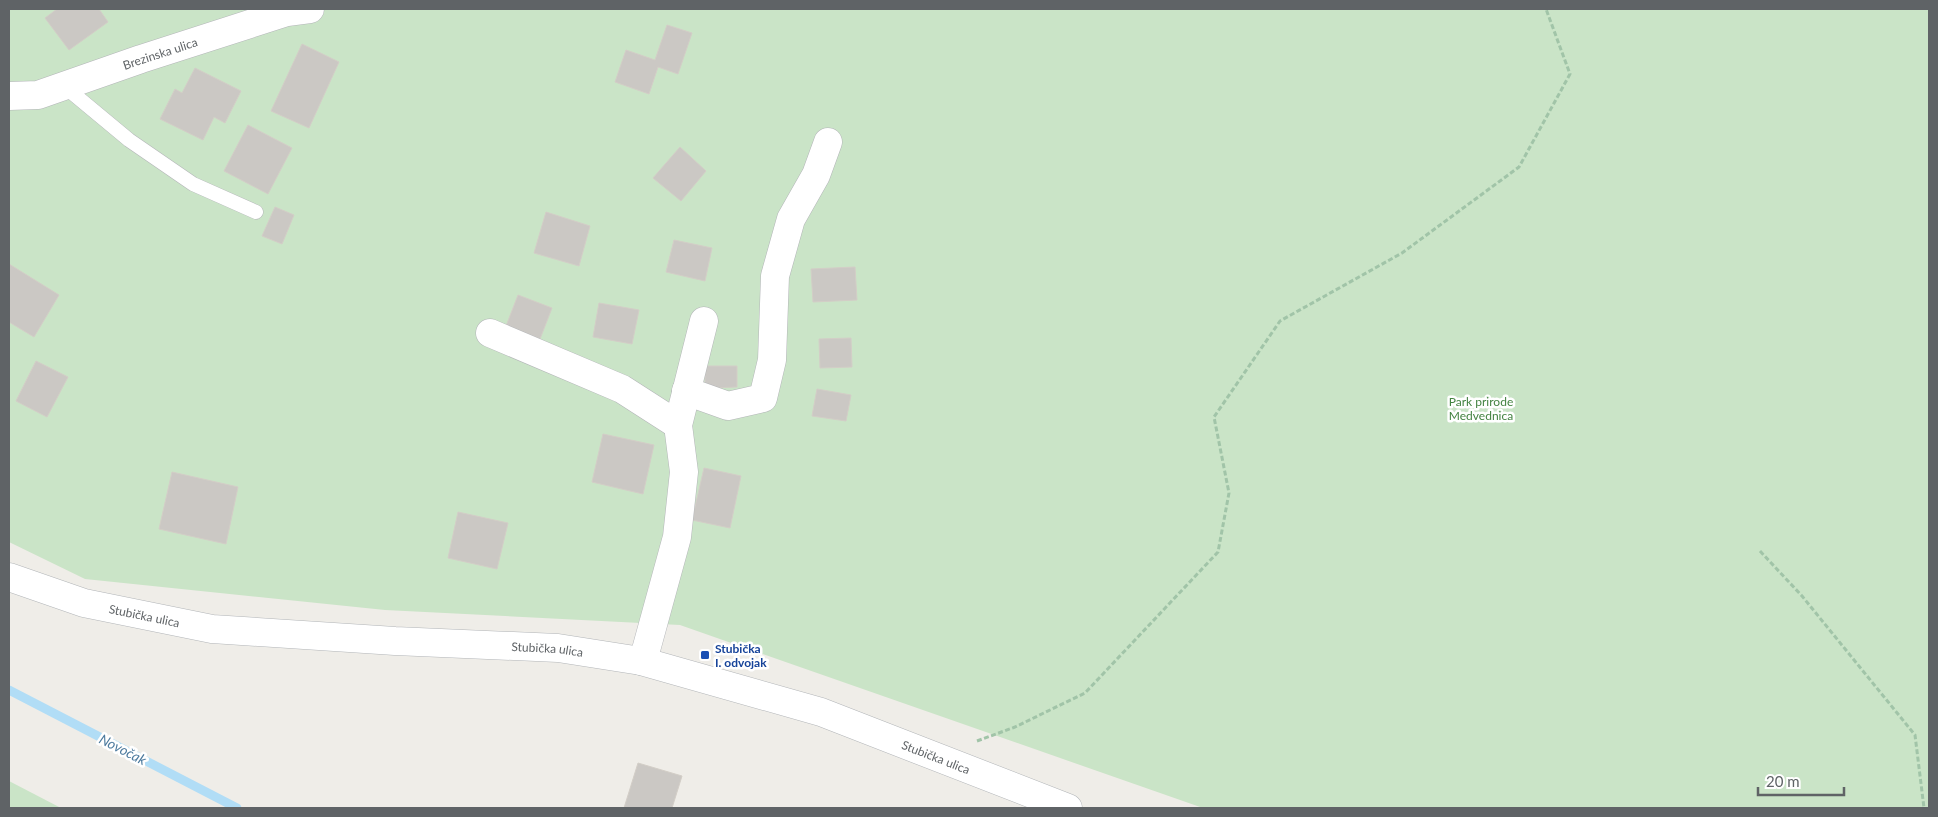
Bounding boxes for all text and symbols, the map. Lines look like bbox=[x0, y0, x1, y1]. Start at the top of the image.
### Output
street label: Brezinska ulica bbox=[121, 34, 199, 72]
park label: Park prirode Medvednica bbox=[1449, 394, 1513, 423]
street label: Stubička ulica bbox=[108, 601, 181, 630]
street label: Stubička ulica bbox=[511, 639, 584, 659]
place label: Stubička I. odvojak bbox=[715, 641, 767, 670]
marker: Stubička I. odvojak bbox=[699, 649, 711, 661]
water label: Novočak bbox=[97, 730, 150, 768]
street label: Stubička ulica bbox=[900, 737, 972, 777]
scale bar bbox=[1758, 764, 1844, 796]
text: 20 m bbox=[1766, 772, 1800, 790]

